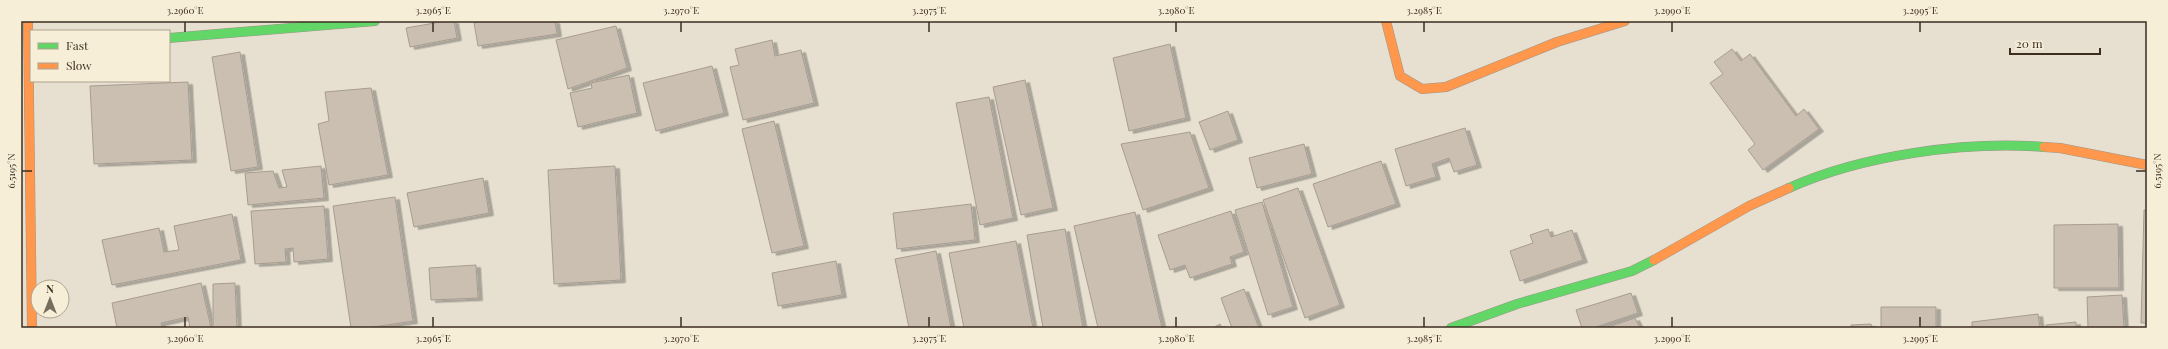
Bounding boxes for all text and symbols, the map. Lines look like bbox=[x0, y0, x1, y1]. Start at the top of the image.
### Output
text: 3.2960°E bbox=[166, 3, 204, 17]
text: 3.2965°E bbox=[415, 3, 451, 17]
text: 3.2970°E bbox=[663, 3, 699, 17]
text: 3.2975°E bbox=[912, 3, 946, 17]
text: 3.2980°E bbox=[1157, 3, 1195, 17]
text: 3.2985°E bbox=[1406, 3, 1442, 17]
text: 3.2990°E bbox=[1653, 3, 1691, 17]
text: 3.2995°E bbox=[1902, 3, 1938, 17]
legend bbox=[30, 30, 170, 82]
scale bar bbox=[2010, 30, 2100, 56]
text: 20 m bbox=[2016, 35, 2043, 51]
text: Fast bbox=[66, 37, 89, 53]
text: Slow bbox=[66, 57, 92, 73]
text: 6.5195°N bbox=[4, 153, 18, 189]
text: 6.5195°N bbox=[2150, 153, 2164, 189]
north arrow bbox=[30, 279, 70, 319]
text: N bbox=[46, 281, 54, 296]
text: 3.2960°E bbox=[166, 331, 204, 345]
text: 3.2965°E bbox=[415, 331, 451, 345]
text: 3.2970°E bbox=[663, 331, 699, 345]
text: 3.2975°E bbox=[912, 331, 946, 345]
text: 3.2980°E bbox=[1157, 331, 1195, 345]
text: 3.2985°E bbox=[1406, 331, 1442, 345]
text: 3.2990°E bbox=[1653, 331, 1691, 345]
text: 3.2995°E bbox=[1902, 331, 1938, 345]

